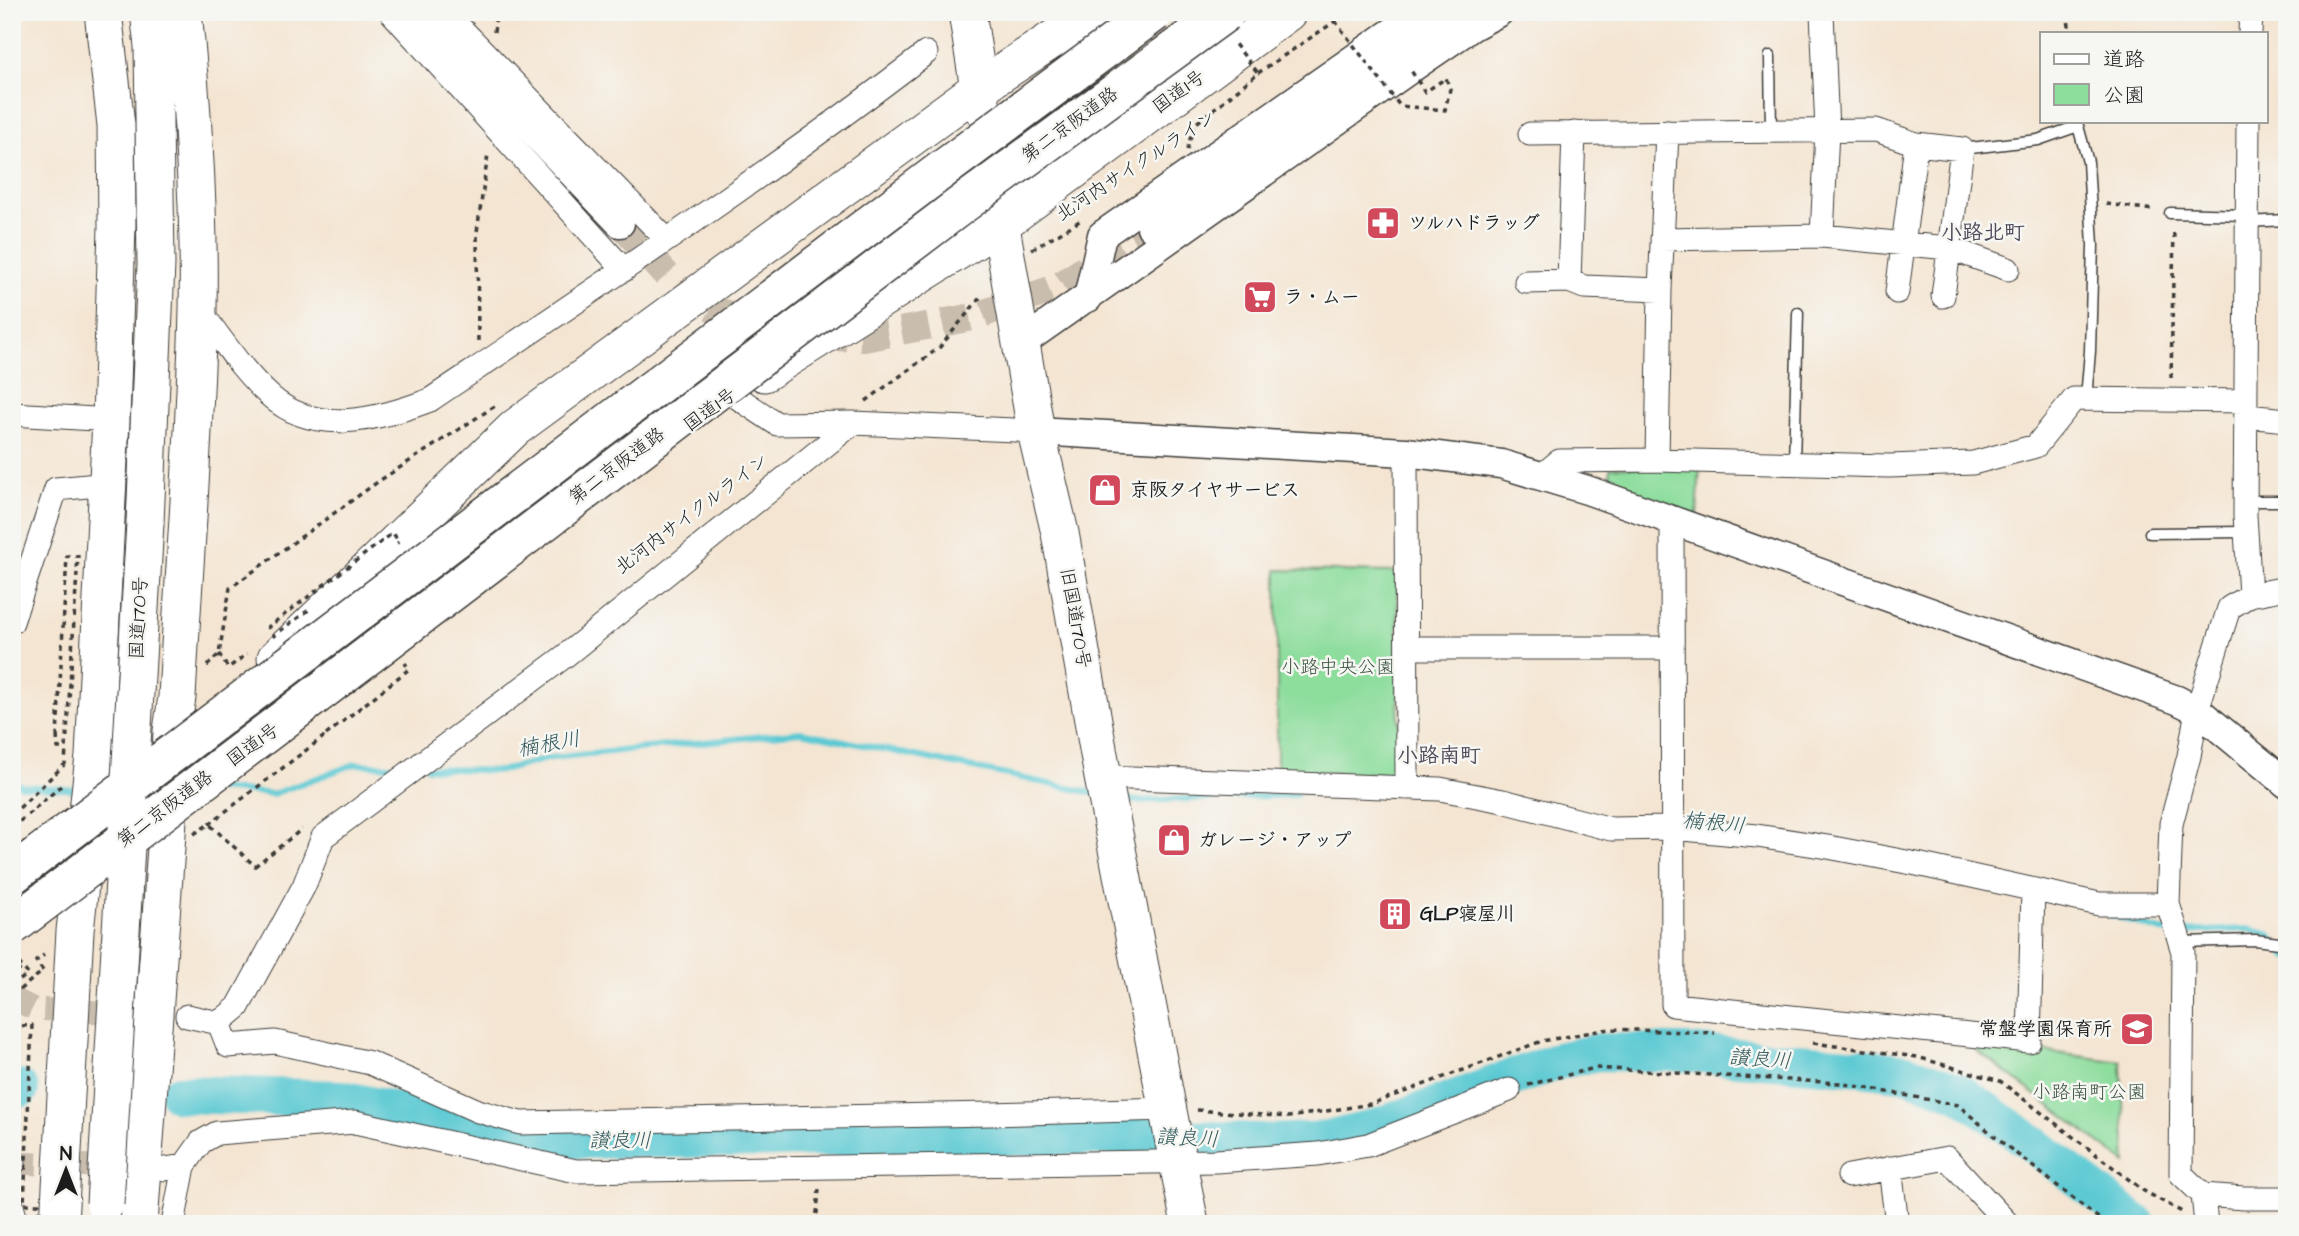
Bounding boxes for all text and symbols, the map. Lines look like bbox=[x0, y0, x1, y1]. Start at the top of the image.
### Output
legend bbox=[2040, 32, 2268, 122]
text: 道路 bbox=[2103, 45, 2145, 74]
street label: 国道1号 bbox=[1147, 64, 1211, 120]
street label: 第二京阪道路 bbox=[1016, 81, 1124, 169]
text: 公園 bbox=[2103, 81, 2145, 110]
street label: 北河内サイクルライン bbox=[1051, 104, 1221, 228]
pharmacy icon: ツルハドラッグ bbox=[1364, 204, 1402, 242]
place label: ツルハドラッグ bbox=[1408, 210, 1540, 237]
district label: 小路北町 bbox=[1941, 218, 2025, 247]
supermarket icon: ラ・ムー bbox=[1241, 278, 1279, 316]
place label: ラ・ムー bbox=[1284, 284, 1360, 311]
street label: 国道1号 bbox=[678, 382, 742, 438]
street label: 第二京阪道路 bbox=[563, 421, 671, 511]
street label: 北河内サイクルライン bbox=[610, 447, 774, 581]
shop icon: 京阪タイヤサービス bbox=[1086, 471, 1124, 509]
place label: 京阪タイヤサービス bbox=[1130, 477, 1300, 504]
street label: 旧国道170号 bbox=[1053, 565, 1097, 671]
street label: 国道170号 bbox=[123, 576, 155, 660]
park label: 小路中央公園 bbox=[1281, 654, 1395, 681]
street label: 国道1号 bbox=[221, 717, 285, 773]
water label: 楠根川 bbox=[515, 724, 583, 764]
district label: 小路南町 bbox=[1397, 741, 1481, 770]
street label: 第二京阪道路 bbox=[111, 764, 219, 854]
water label: 楠根川 bbox=[1681, 805, 1747, 841]
shop icon: ガレージ・アップ bbox=[1155, 821, 1193, 859]
place label: ガレージ・アップ bbox=[1198, 827, 1351, 854]
building icon: GLP寝屋川 bbox=[1376, 895, 1414, 933]
place label: GLP寝屋川 bbox=[1420, 901, 1515, 928]
school or university icon: 常盤学園保育所 bbox=[2118, 1010, 2156, 1048]
place label: 常盤学園保育所 bbox=[1979, 1016, 2112, 1043]
water label: 讃良川 bbox=[1728, 1042, 1792, 1076]
park label: 小路南町公園 bbox=[2032, 1079, 2146, 1106]
water label: 讃良川 bbox=[1155, 1122, 1219, 1154]
water label: 讃良川 bbox=[589, 1126, 652, 1155]
north arrow bbox=[32, 1134, 102, 1204]
text: N bbox=[60, 1141, 72, 1168]

